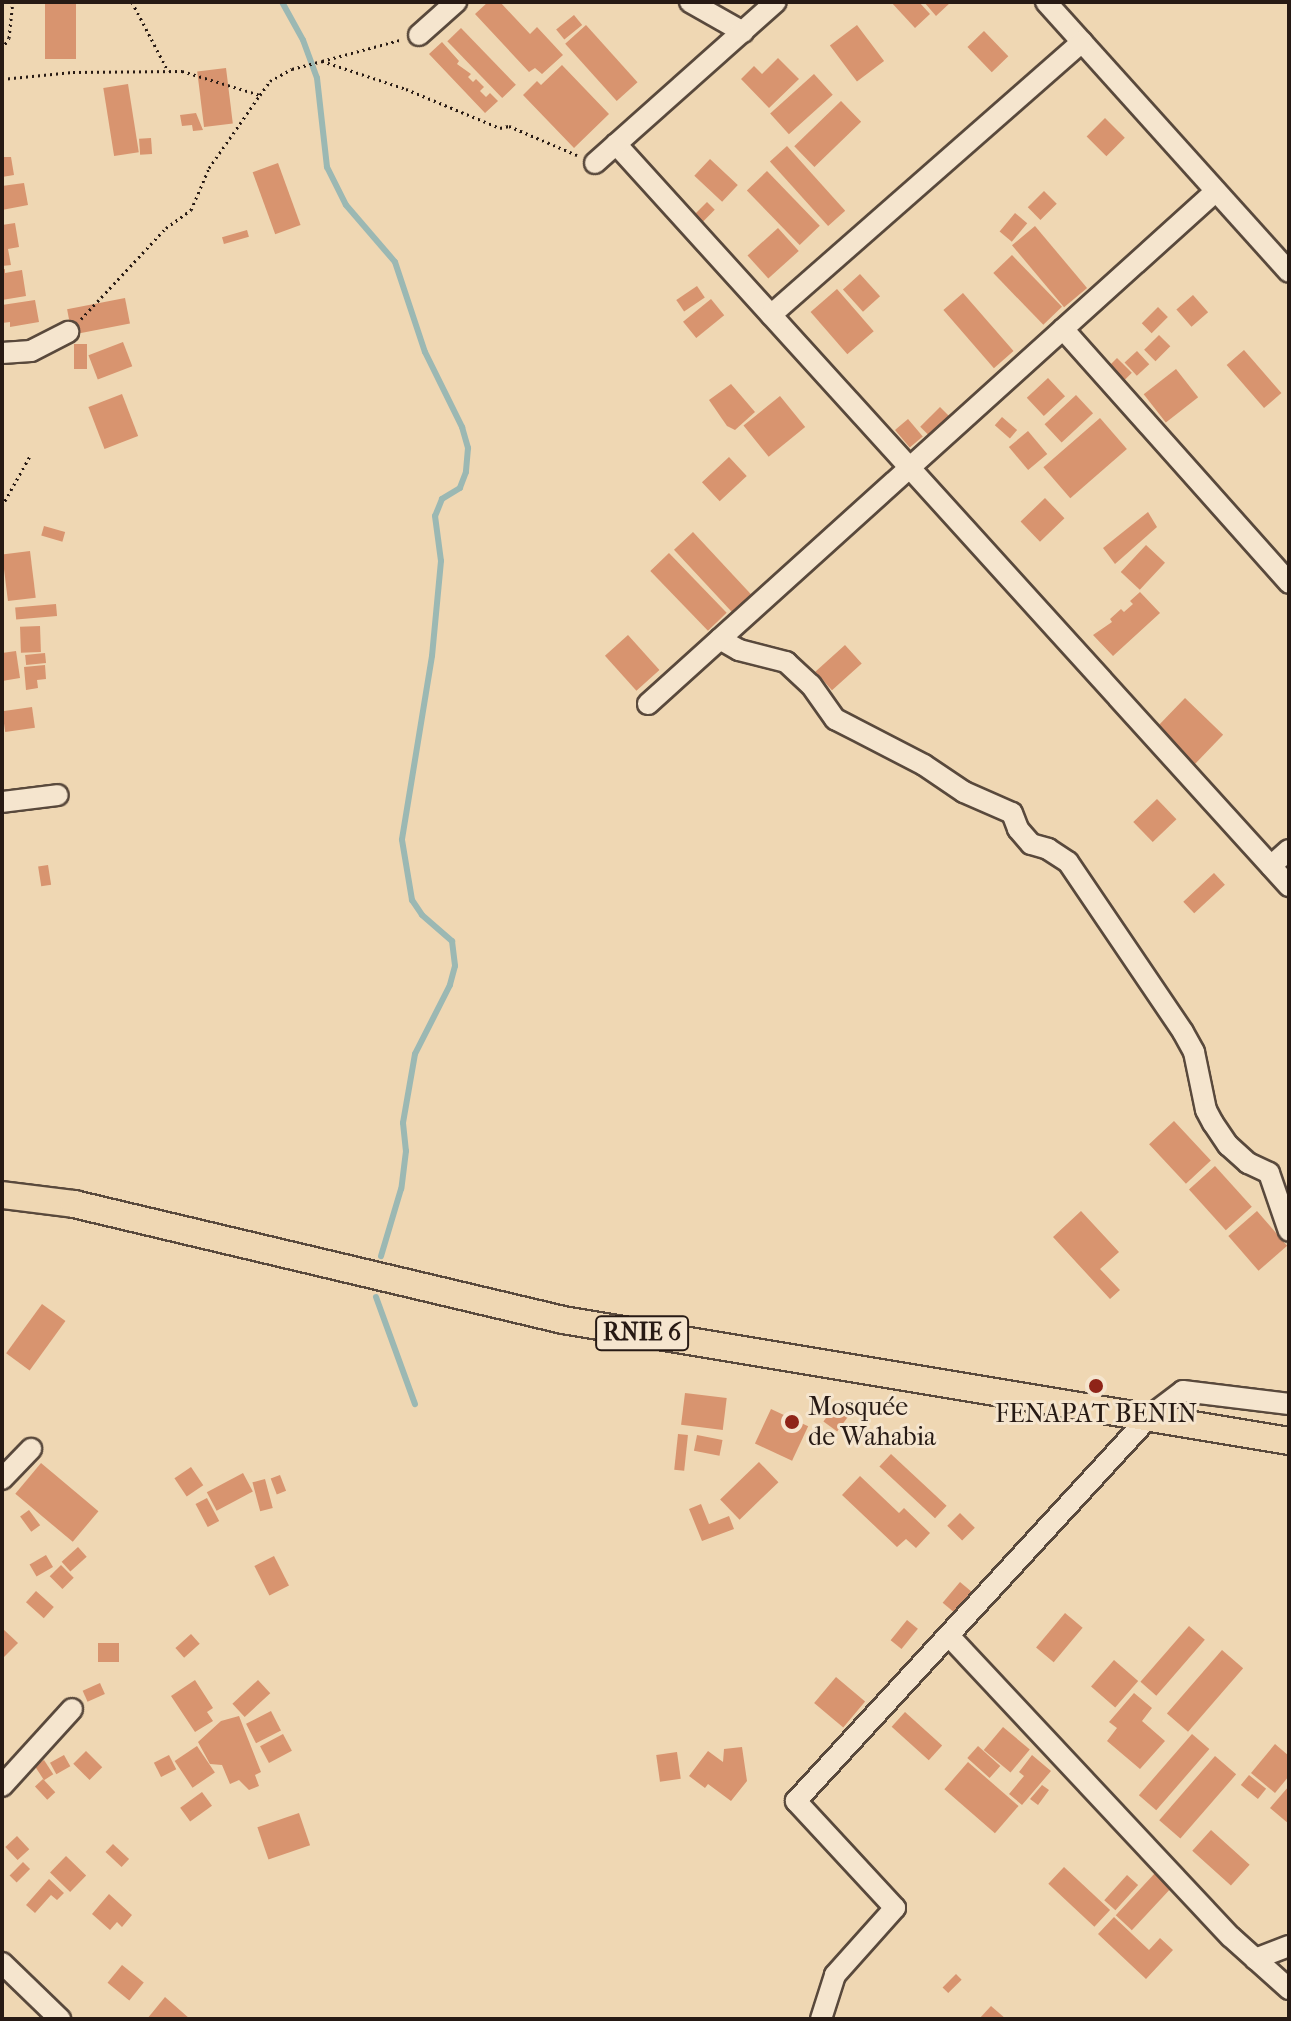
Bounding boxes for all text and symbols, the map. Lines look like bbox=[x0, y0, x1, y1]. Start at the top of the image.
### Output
road number: RNIE 6 bbox=[594, 1313, 690, 1353]
marker: FENAPAT BENIN bbox=[1087, 1377, 1105, 1395]
place label: Mosquée de Wahabia bbox=[808, 1391, 936, 1452]
place label: FENAPAT BENIN bbox=[995, 1398, 1197, 1430]
marker: Mosquée de Wahabia bbox=[783, 1413, 801, 1431]

